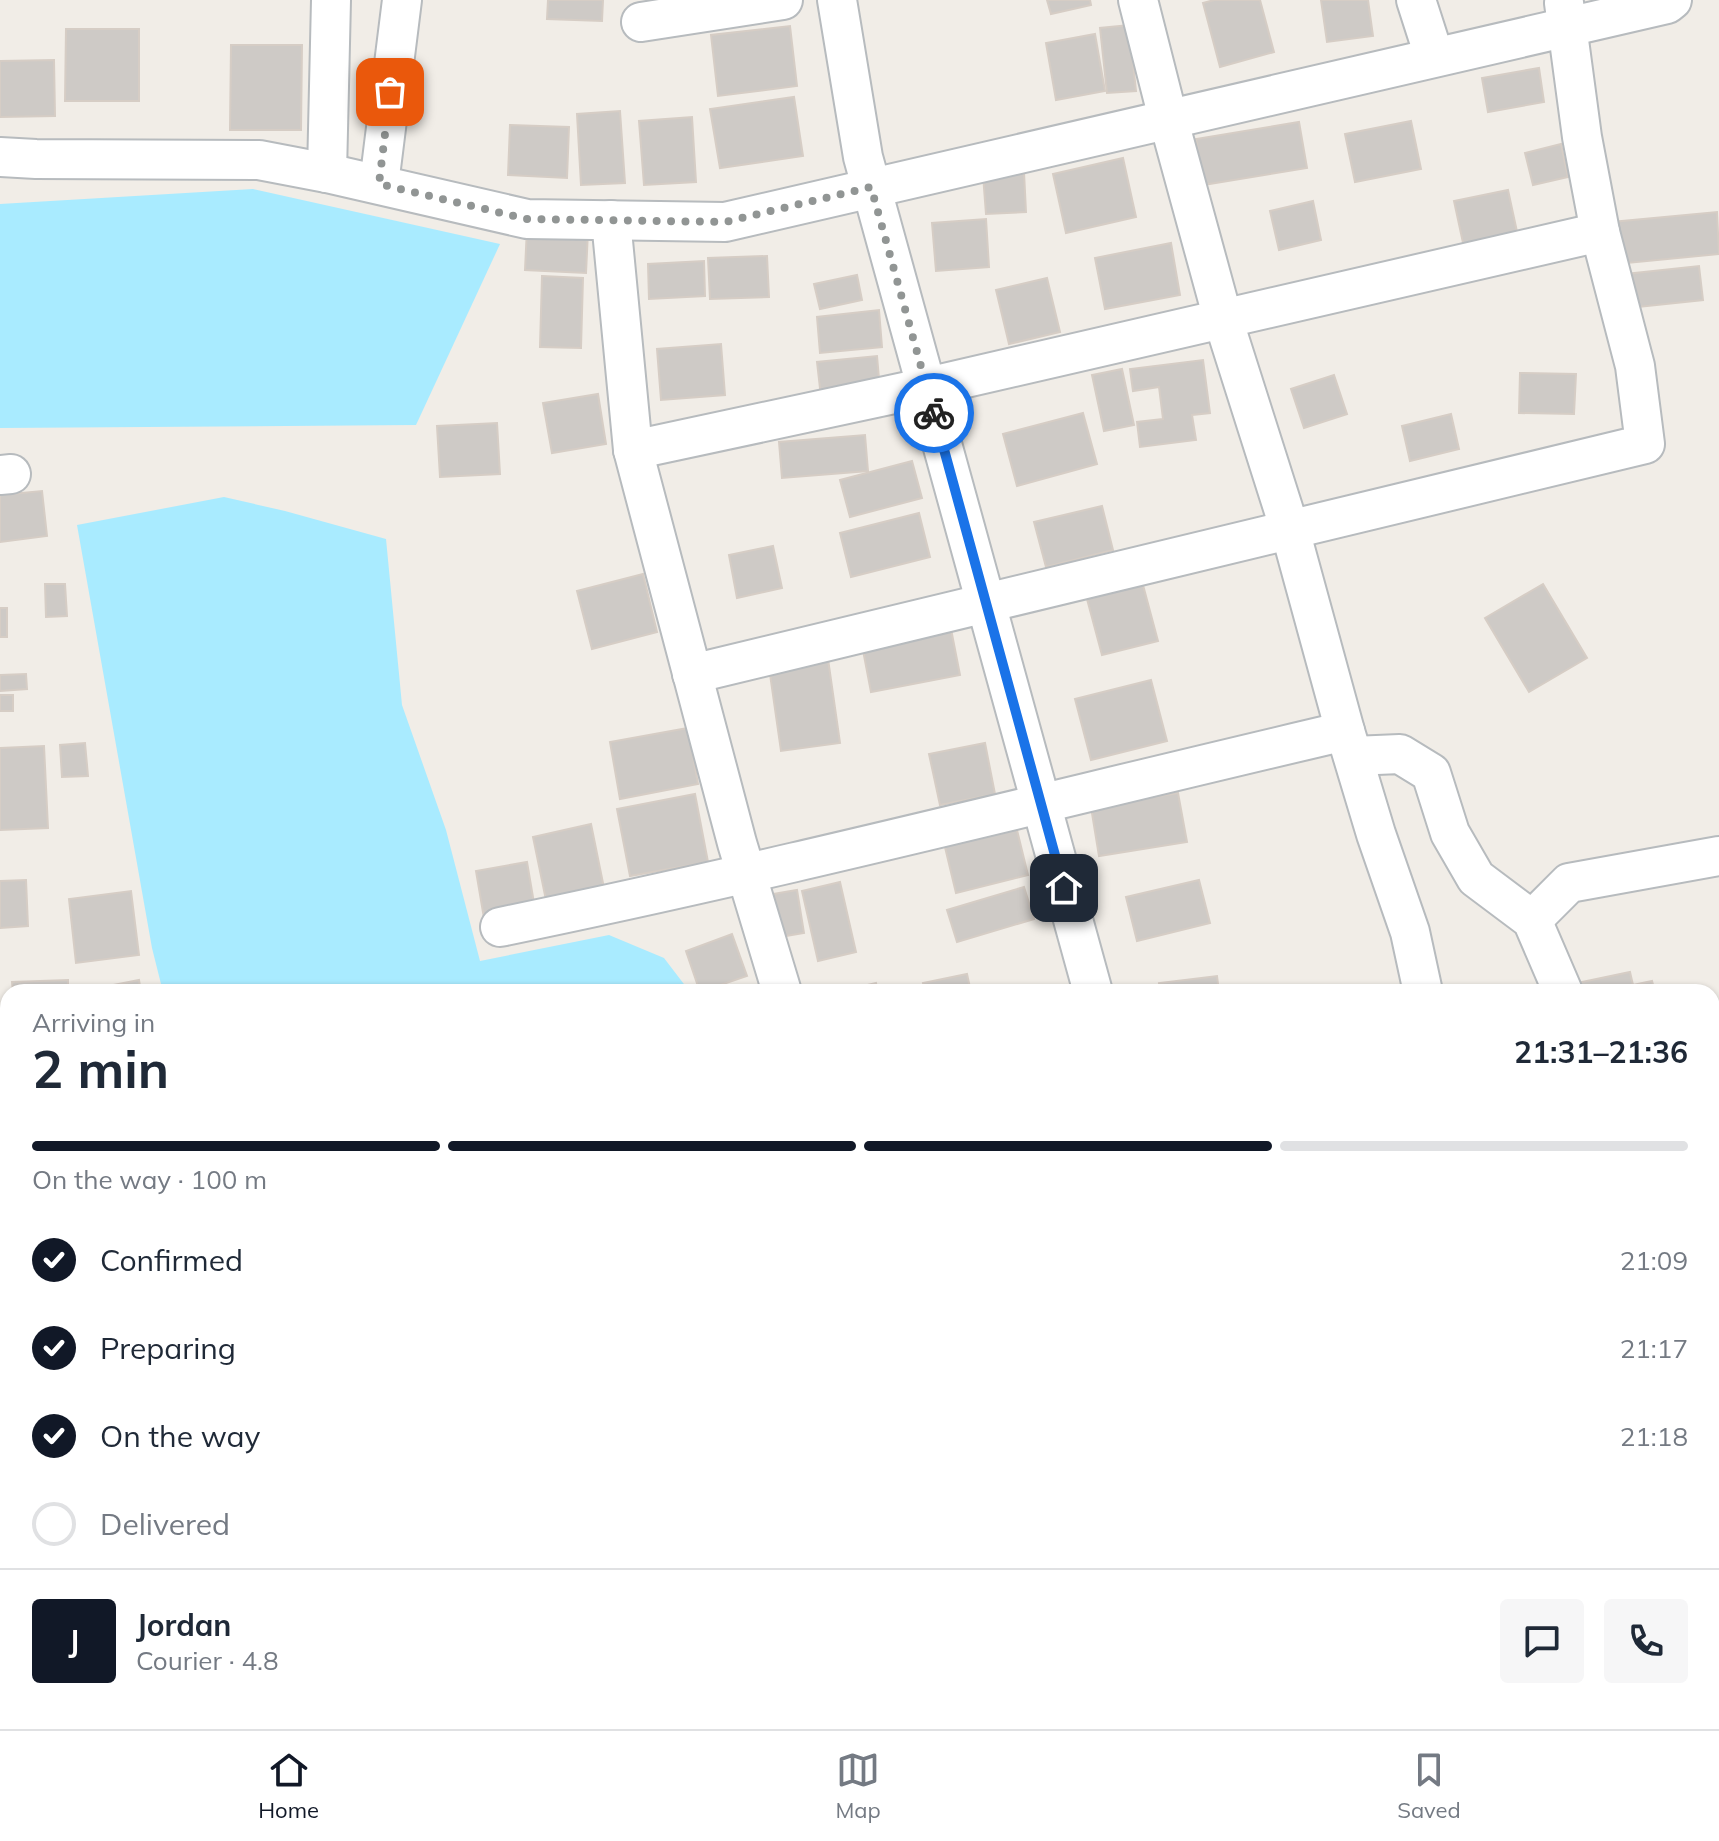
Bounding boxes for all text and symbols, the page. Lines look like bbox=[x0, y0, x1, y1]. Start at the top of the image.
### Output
pin bbox=[356, 58, 424, 126]
icon: bag bbox=[368, 70, 412, 114]
courier bbox=[894, 373, 974, 453]
icon: bike bbox=[912, 391, 956, 435]
pin bbox=[1030, 854, 1098, 922]
icon: home bbox=[1042, 866, 1086, 910]
text: Arriving in bbox=[32, 1006, 155, 1039]
text: 21:31–21:36 bbox=[1514, 1033, 1688, 1071]
text: 2 min bbox=[32, 1036, 169, 1101]
text: On the way · 100 m bbox=[32, 1163, 267, 1196]
icon: check bbox=[32, 1238, 76, 1282]
text: Confirmed bbox=[100, 1241, 243, 1279]
text: 21:09 bbox=[1620, 1244, 1688, 1277]
icon: check bbox=[32, 1326, 76, 1370]
text: Preparing bbox=[100, 1329, 236, 1367]
text: 21:17 bbox=[1620, 1332, 1688, 1365]
icon: check bbox=[32, 1414, 76, 1458]
text: On the way bbox=[100, 1417, 260, 1455]
text: 21:18 bbox=[1620, 1420, 1688, 1453]
text: Delivered bbox=[100, 1505, 230, 1543]
button: chat bbox=[1500, 1599, 1584, 1683]
button: phone bbox=[1604, 1599, 1688, 1683]
text: Jordan bbox=[136, 1606, 231, 1644]
text: J bbox=[69, 1622, 79, 1660]
text: Courier · 4.8 bbox=[136, 1644, 279, 1677]
tab: Home bbox=[258, 1748, 319, 1824]
tab: Map bbox=[835, 1748, 881, 1824]
tab: Saved bbox=[1397, 1748, 1461, 1824]

